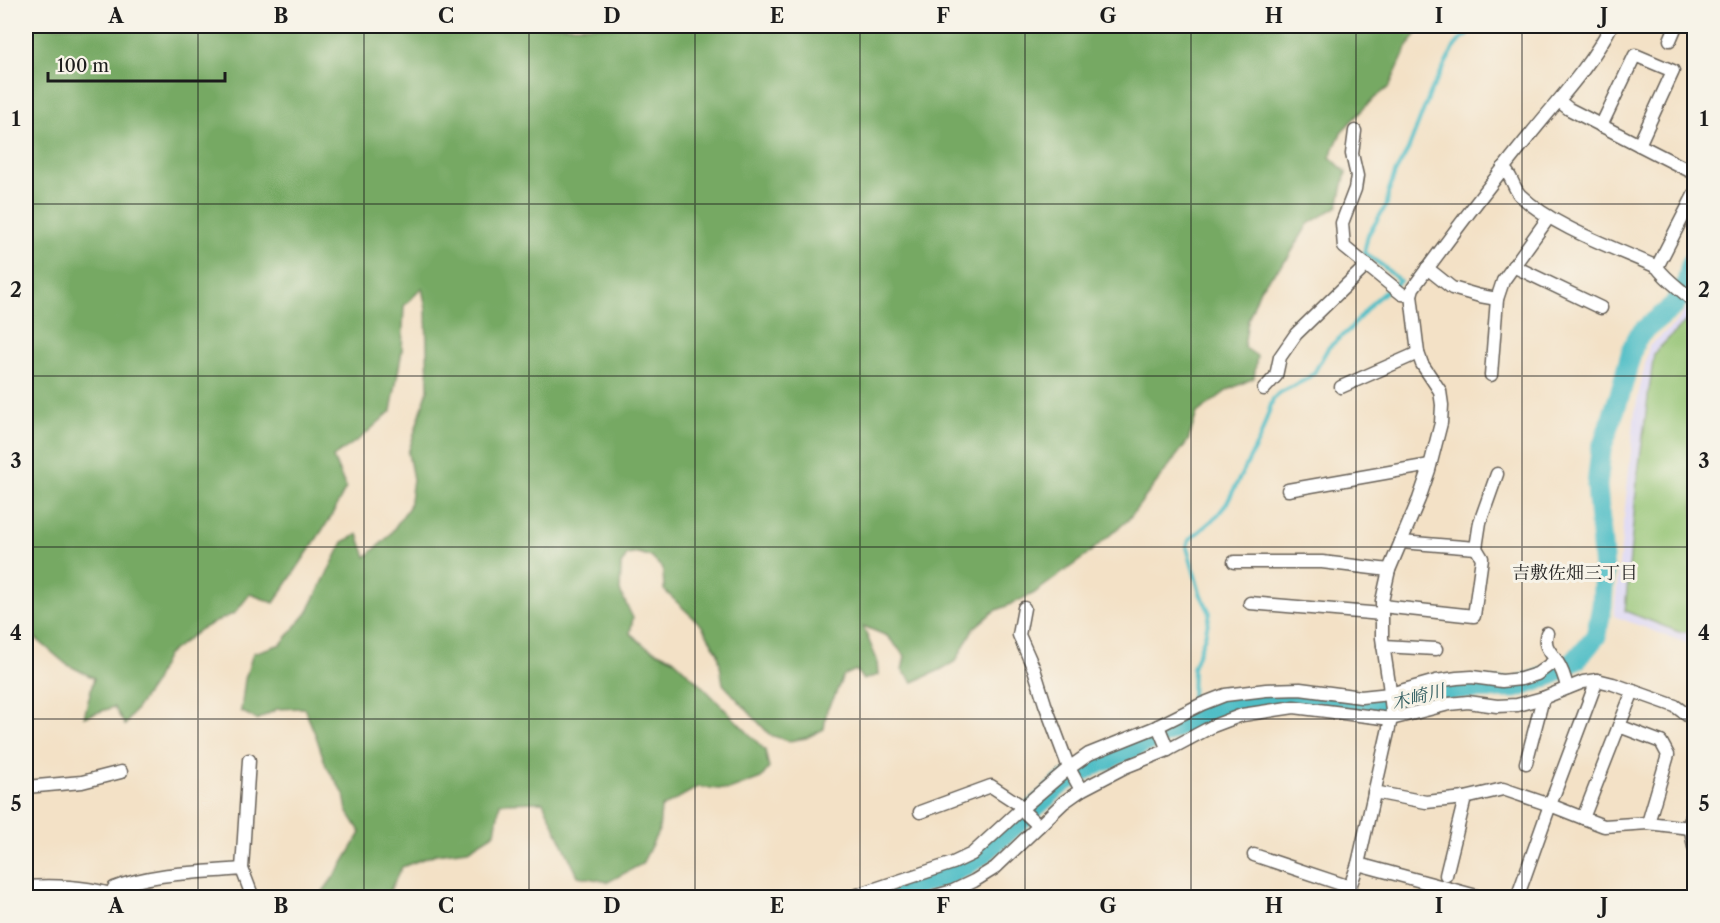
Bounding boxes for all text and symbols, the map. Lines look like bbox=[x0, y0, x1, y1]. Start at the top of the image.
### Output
text: A bbox=[107, 4, 124, 28]
text: B bbox=[274, 4, 289, 28]
text: C bbox=[438, 4, 454, 28]
text: D bbox=[603, 4, 621, 28]
text: E bbox=[770, 4, 784, 28]
text: F bbox=[936, 4, 950, 28]
text: G bbox=[1100, 4, 1117, 28]
text: H bbox=[1265, 4, 1283, 28]
text: I bbox=[1435, 4, 1443, 28]
text: J bbox=[1596, 4, 1608, 28]
scale bar bbox=[48, 45, 225, 83]
text: 100 m bbox=[57, 55, 109, 77]
text: 1 bbox=[12, 107, 21, 131]
text: 1 bbox=[1700, 107, 1709, 131]
text: 2 bbox=[10, 278, 22, 302]
text: 2 bbox=[1698, 278, 1710, 302]
text: 3 bbox=[10, 449, 22, 473]
text: 3 bbox=[1698, 449, 1710, 473]
district label: 吉敷佐畑三丁目 bbox=[1512, 562, 1638, 584]
text: 4 bbox=[10, 621, 22, 645]
text: 4 bbox=[1698, 621, 1710, 645]
water label: 木崎川 bbox=[1389, 679, 1449, 714]
text: 5 bbox=[10, 792, 22, 816]
text: 5 bbox=[1698, 792, 1710, 816]
text: A bbox=[107, 894, 124, 918]
text: B bbox=[274, 894, 289, 918]
text: C bbox=[438, 894, 454, 918]
text: D bbox=[603, 894, 621, 918]
text: E bbox=[770, 894, 784, 918]
text: F bbox=[936, 894, 950, 918]
text: G bbox=[1100, 894, 1117, 918]
text: H bbox=[1265, 894, 1283, 918]
text: I bbox=[1435, 894, 1443, 918]
text: J bbox=[1596, 894, 1608, 918]

